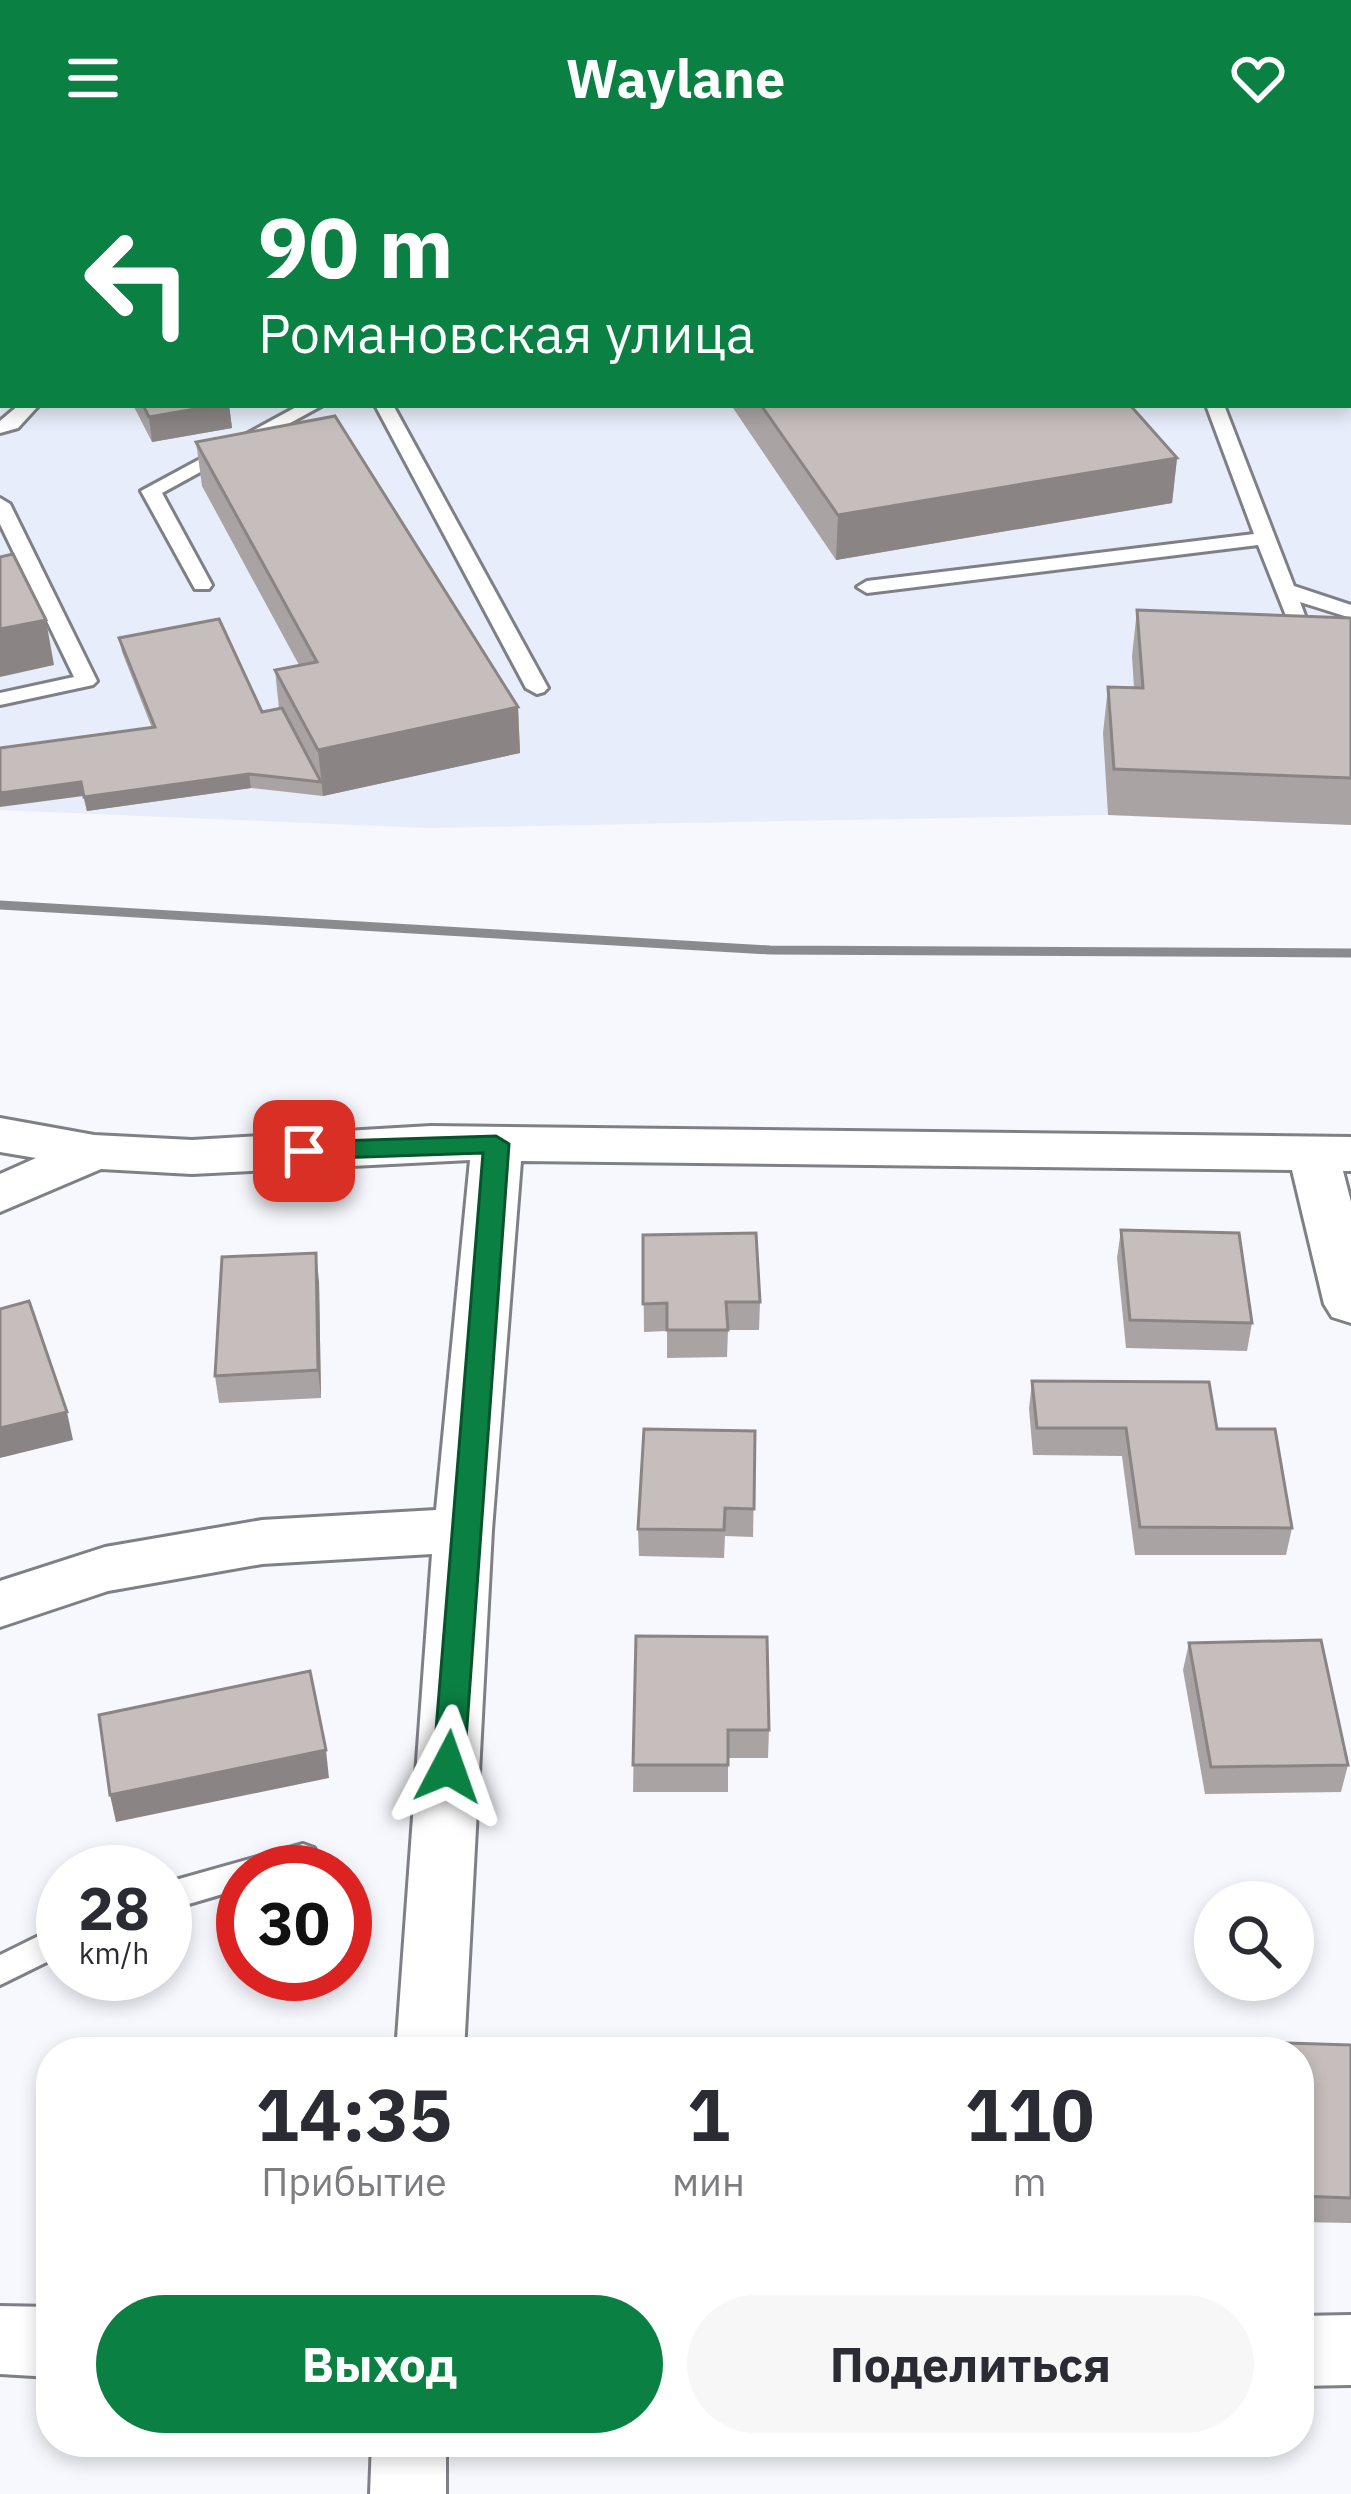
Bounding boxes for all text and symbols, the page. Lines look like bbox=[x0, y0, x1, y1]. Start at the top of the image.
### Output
text: Waylane bbox=[566, 43, 785, 113]
icon: menu bbox=[60, 45, 126, 111]
icon: heart bbox=[1225, 45, 1291, 111]
text: 90 m bbox=[258, 192, 454, 301]
icon: left bbox=[60, 204, 216, 360]
text: Романовская улица bbox=[258, 298, 755, 368]
pin bbox=[253, 1100, 355, 1202]
icon: arrive bbox=[271, 1118, 337, 1184]
position arrow bbox=[385, 1704, 511, 1830]
speed limit sign: 30 bbox=[216, 1845, 372, 2001]
text: 28 bbox=[78, 1868, 150, 1947]
map controls bbox=[1194, 1881, 1314, 2001]
button: search bbox=[1194, 1881, 1314, 2001]
text: km/h bbox=[79, 1933, 149, 1972]
text: 14:35 bbox=[256, 2067, 452, 2161]
text: 1 bbox=[687, 2067, 730, 2161]
text: 110 bbox=[965, 2067, 1094, 2161]
text: Прибытие bbox=[261, 2156, 447, 2207]
text: мин bbox=[672, 2156, 745, 2207]
text: m bbox=[1012, 2156, 1047, 2207]
button: Выход bbox=[96, 2295, 663, 2433]
button: Поделиться bbox=[687, 2295, 1254, 2433]

